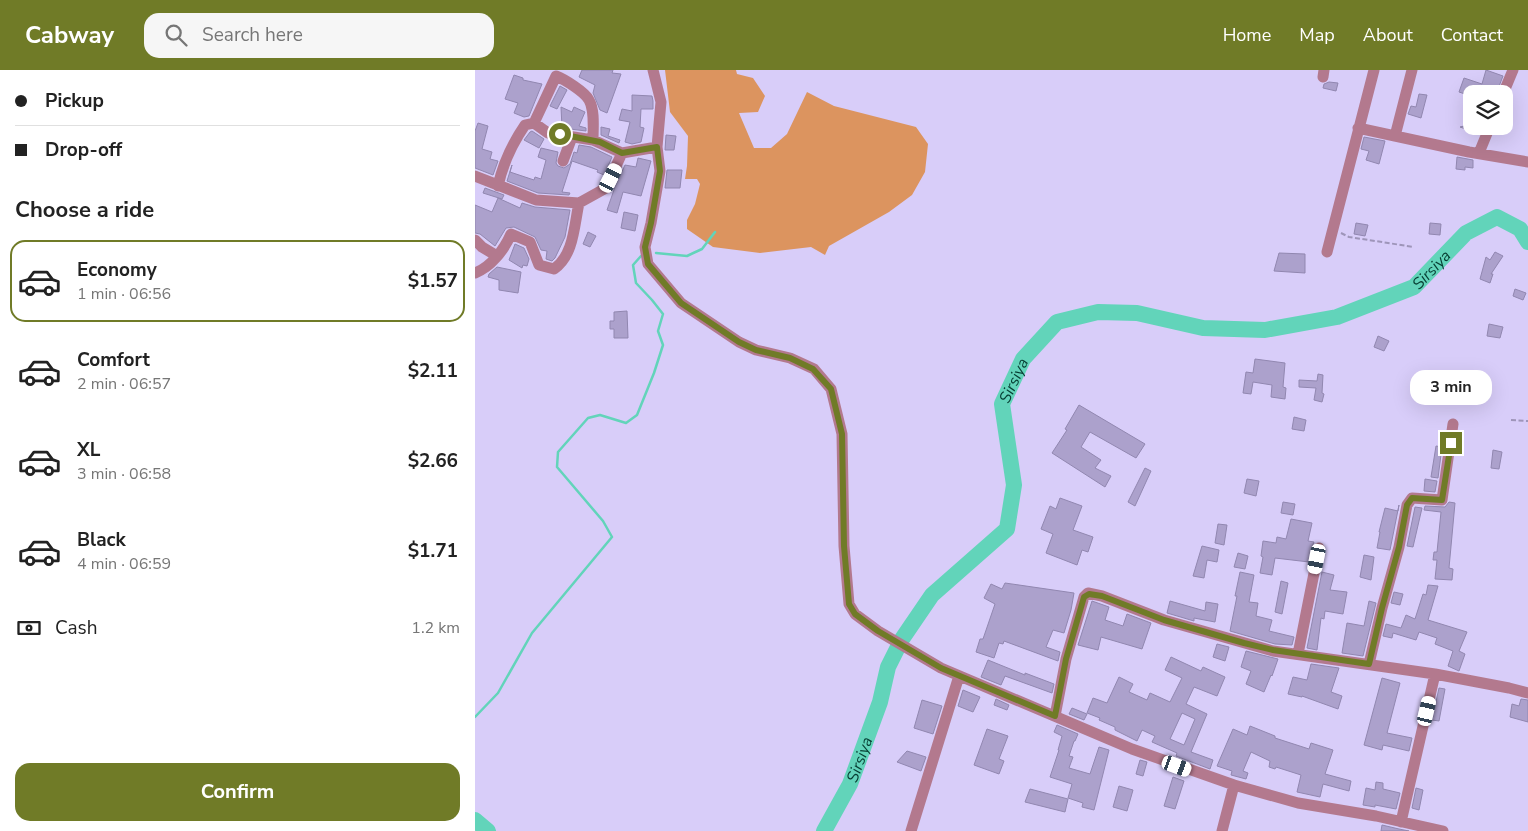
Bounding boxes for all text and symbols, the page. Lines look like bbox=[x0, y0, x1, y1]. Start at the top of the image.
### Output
search box bbox=[144, 13, 494, 58]
text: Cabway bbox=[25, 19, 114, 51]
icon: search bbox=[162, 21, 190, 49]
text: Search here bbox=[202, 22, 303, 48]
text: Home bbox=[1223, 23, 1271, 47]
text: Map bbox=[1299, 23, 1335, 47]
text: About bbox=[1363, 23, 1413, 47]
text: Contact bbox=[1441, 23, 1503, 47]
map controls bbox=[1463, 85, 1513, 135]
button: layers bbox=[1463, 85, 1513, 135]
text: Pickup bbox=[45, 88, 104, 114]
route start bbox=[549, 123, 571, 145]
text: Drop-off bbox=[45, 137, 122, 163]
car bbox=[597, 161, 624, 195]
text: Choose a ride bbox=[15, 195, 154, 225]
water label: Sirsiya bbox=[1407, 245, 1456, 295]
text: Economy bbox=[77, 257, 157, 283]
icon: car bbox=[17, 259, 62, 304]
text: $1.57 bbox=[408, 268, 458, 294]
text: 1 min · 06:56 bbox=[77, 283, 171, 305]
text: Comfort bbox=[77, 347, 150, 373]
icon: car bbox=[17, 349, 62, 394]
water label: Sirsiya bbox=[994, 355, 1034, 407]
text: $2.11 bbox=[408, 358, 458, 384]
callout: 3 min bbox=[1410, 370, 1492, 406]
text: 2 min · 06:57 bbox=[77, 373, 171, 395]
text: 3 min bbox=[1430, 376, 1472, 398]
route end bbox=[1440, 432, 1462, 454]
text: XL bbox=[77, 437, 100, 463]
icon: car bbox=[17, 439, 62, 484]
text: $2.66 bbox=[408, 448, 458, 474]
text: 3 min · 06:58 bbox=[77, 463, 171, 485]
text: Black bbox=[77, 527, 126, 553]
icon: car bbox=[17, 529, 62, 574]
text: $1.71 bbox=[408, 538, 458, 564]
car bbox=[1306, 543, 1327, 575]
text: 4 min · 06:59 bbox=[77, 553, 171, 575]
icon: cash bbox=[15, 614, 43, 642]
text: Cash bbox=[55, 615, 97, 641]
text: 1.2 km bbox=[411, 617, 460, 639]
car bbox=[1416, 695, 1437, 727]
water label: Sirsiya bbox=[842, 734, 878, 786]
car bbox=[1160, 754, 1193, 778]
button: Confirm bbox=[15, 763, 460, 821]

